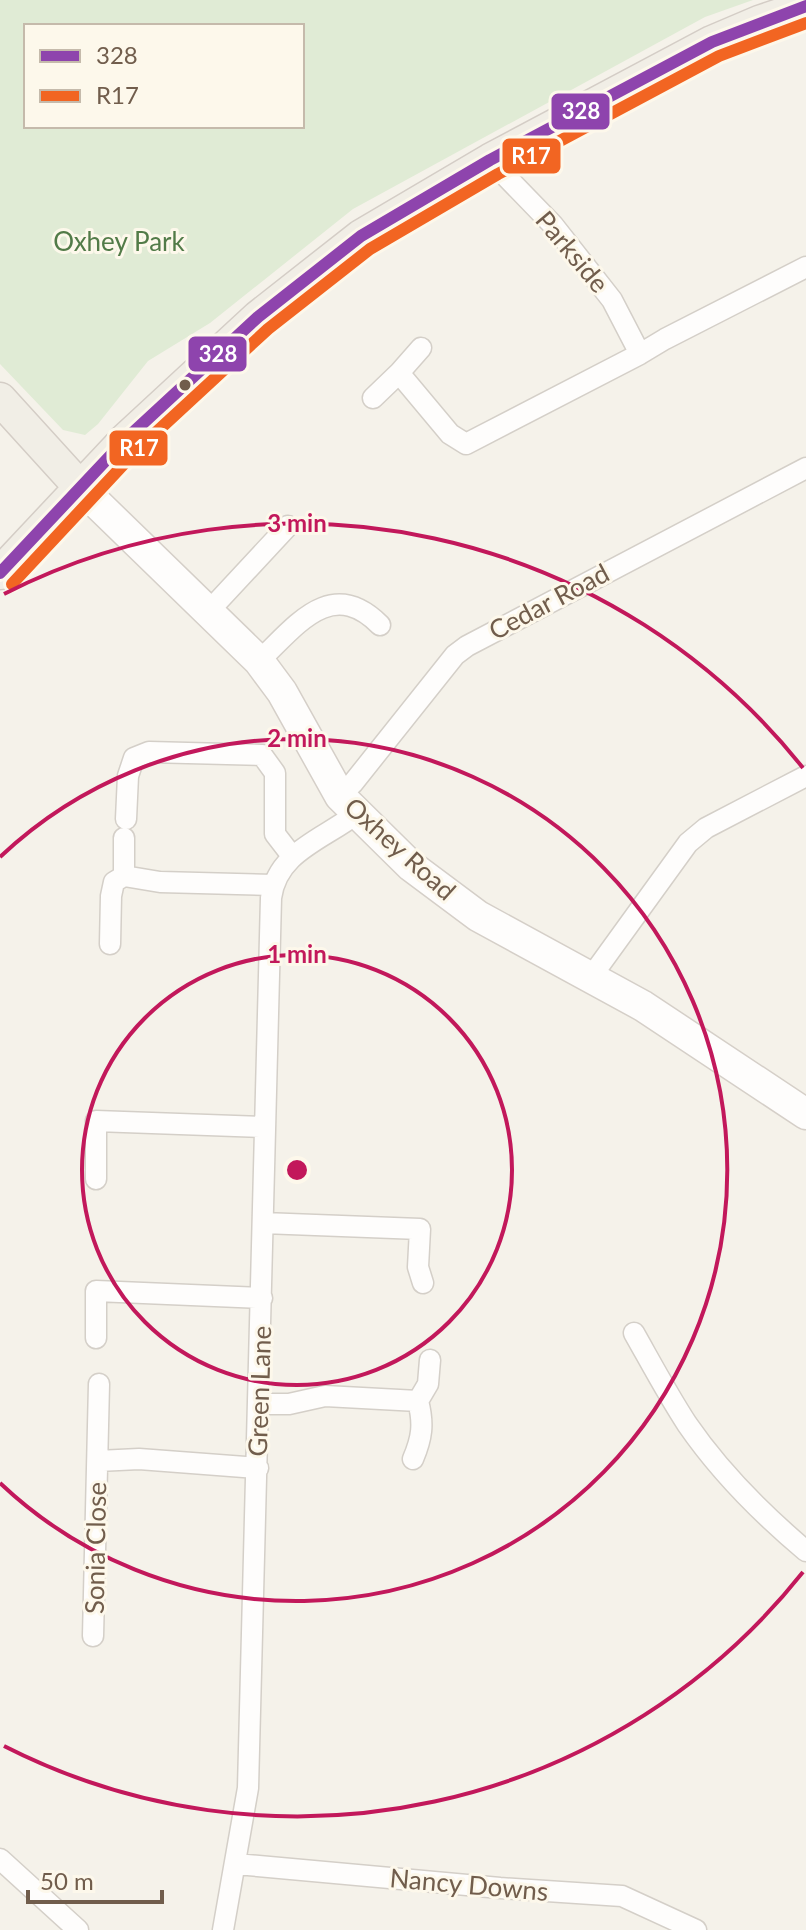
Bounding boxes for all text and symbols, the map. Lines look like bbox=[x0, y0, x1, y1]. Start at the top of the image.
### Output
legend bbox=[24, 24, 304, 128]
text: 328 bbox=[96, 40, 138, 69]
text: R17 bbox=[96, 80, 139, 109]
line badge: 328 bbox=[550, 92, 611, 131]
text: 328 bbox=[562, 97, 600, 124]
line badge: R17 bbox=[501, 137, 562, 175]
text: R17 bbox=[511, 142, 551, 169]
street label: Parkside bbox=[529, 204, 616, 299]
park label: Oxhey Park bbox=[53, 225, 186, 257]
line badge: 328 bbox=[187, 335, 248, 373]
text: 328 bbox=[199, 340, 237, 367]
unlabelled marker bbox=[177, 377, 193, 393]
line badge: R17 bbox=[108, 429, 169, 467]
text: R17 bbox=[119, 434, 159, 461]
text: 3 min bbox=[267, 508, 327, 537]
street label: Cedar Road bbox=[483, 556, 614, 646]
text: 2 min bbox=[267, 723, 327, 752]
street label: Oxhey Road bbox=[339, 790, 463, 906]
text: 1 min bbox=[267, 939, 327, 968]
centre of rings bbox=[283, 1156, 311, 1184]
street label: Green Lane bbox=[241, 1325, 277, 1457]
street label: Sonia Close bbox=[78, 1482, 112, 1614]
scale bar bbox=[28, 1854, 162, 1904]
street label: Nancy Downs bbox=[388, 1861, 550, 1907]
text: 50 m bbox=[40, 1866, 94, 1895]

